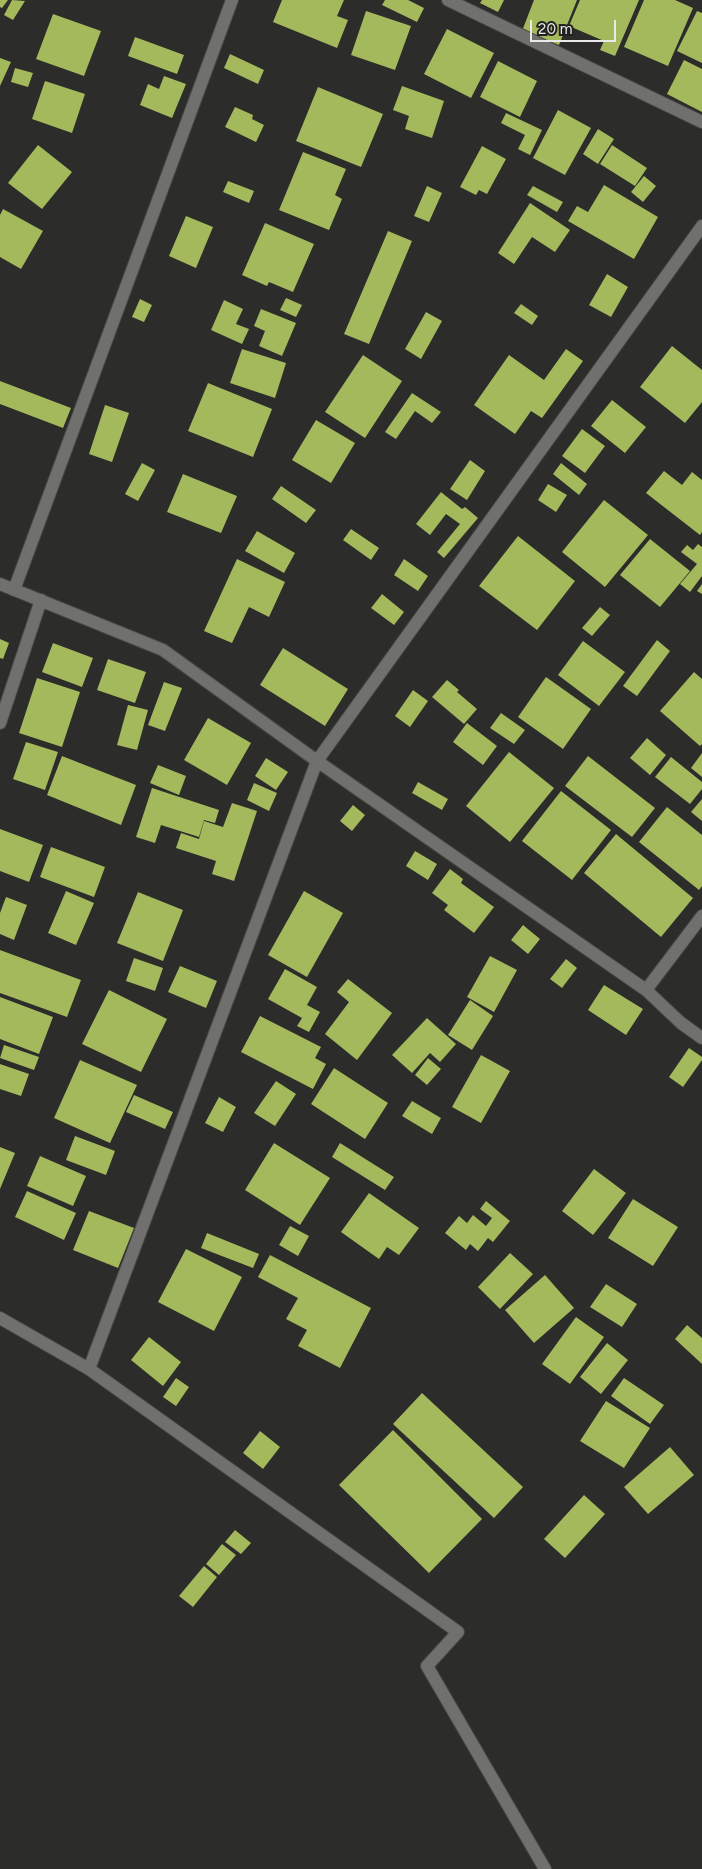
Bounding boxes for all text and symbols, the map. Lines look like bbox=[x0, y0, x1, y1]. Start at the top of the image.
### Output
scale bar bbox=[532, 10, 618, 42]
text: 20 m bbox=[538, 20, 572, 38]

